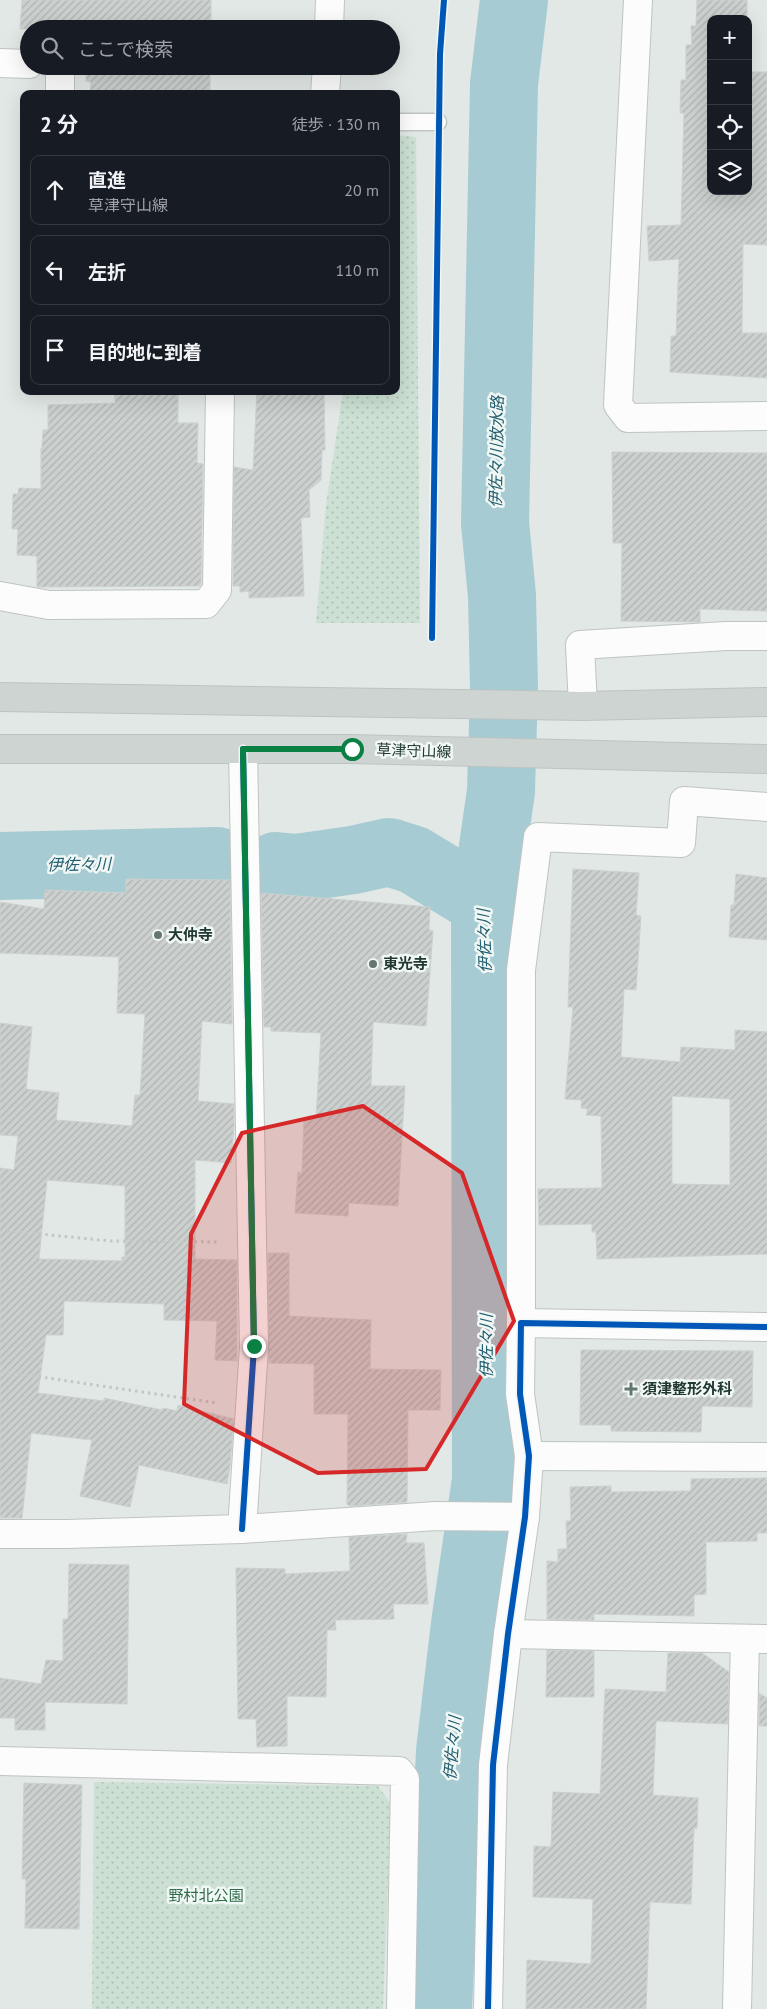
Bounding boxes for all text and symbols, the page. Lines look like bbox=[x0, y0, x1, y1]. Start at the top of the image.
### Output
map controls bbox=[707, 15, 752, 195]
button: + bbox=[707, 15, 752, 60]
search box bbox=[20, 20, 400, 75]
icon: search bbox=[38, 34, 66, 62]
text: ここで検索 bbox=[78, 37, 173, 61]
button: − bbox=[707, 60, 752, 105]
button: locate bbox=[707, 105, 752, 150]
text: 2 分 bbox=[40, 111, 78, 138]
text: 徒歩 · 130 m bbox=[292, 114, 380, 134]
button: layers bbox=[707, 150, 752, 195]
text: 直進 bbox=[88, 168, 126, 192]
icon: ahead bbox=[41, 176, 69, 204]
text: 20 m bbox=[344, 180, 379, 200]
text: 草津守山線 bbox=[88, 195, 168, 215]
icon: left bbox=[41, 256, 69, 284]
text: 左折 bbox=[88, 260, 126, 284]
text: 110 m bbox=[336, 260, 379, 280]
icon: arrive bbox=[41, 336, 69, 364]
text: 目的地に到着 bbox=[88, 340, 202, 364]
water label: 伊佐々川放水路 bbox=[485, 394, 507, 508]
route start bbox=[341, 738, 364, 761]
street label: 草津守山線 bbox=[376, 740, 452, 761]
water label: 伊佐々川 bbox=[47, 853, 113, 875]
water label: 伊佐々川 bbox=[473, 907, 495, 973]
place label: 大仲寺 bbox=[168, 925, 213, 944]
marker: 大仲寺 bbox=[152, 929, 164, 941]
place label: 東光寺 bbox=[383, 954, 428, 973]
marker: 東光寺 bbox=[367, 958, 379, 970]
water label: 伊佐々川 bbox=[476, 1312, 496, 1378]
route end bbox=[243, 1335, 266, 1358]
place label: 須津整形外科 bbox=[642, 1379, 732, 1398]
marker: 須津整形外科 bbox=[624, 1382, 638, 1396]
water label: 伊佐々川 bbox=[439, 1713, 465, 1781]
park label: 野村北公園 bbox=[168, 1886, 244, 1905]

